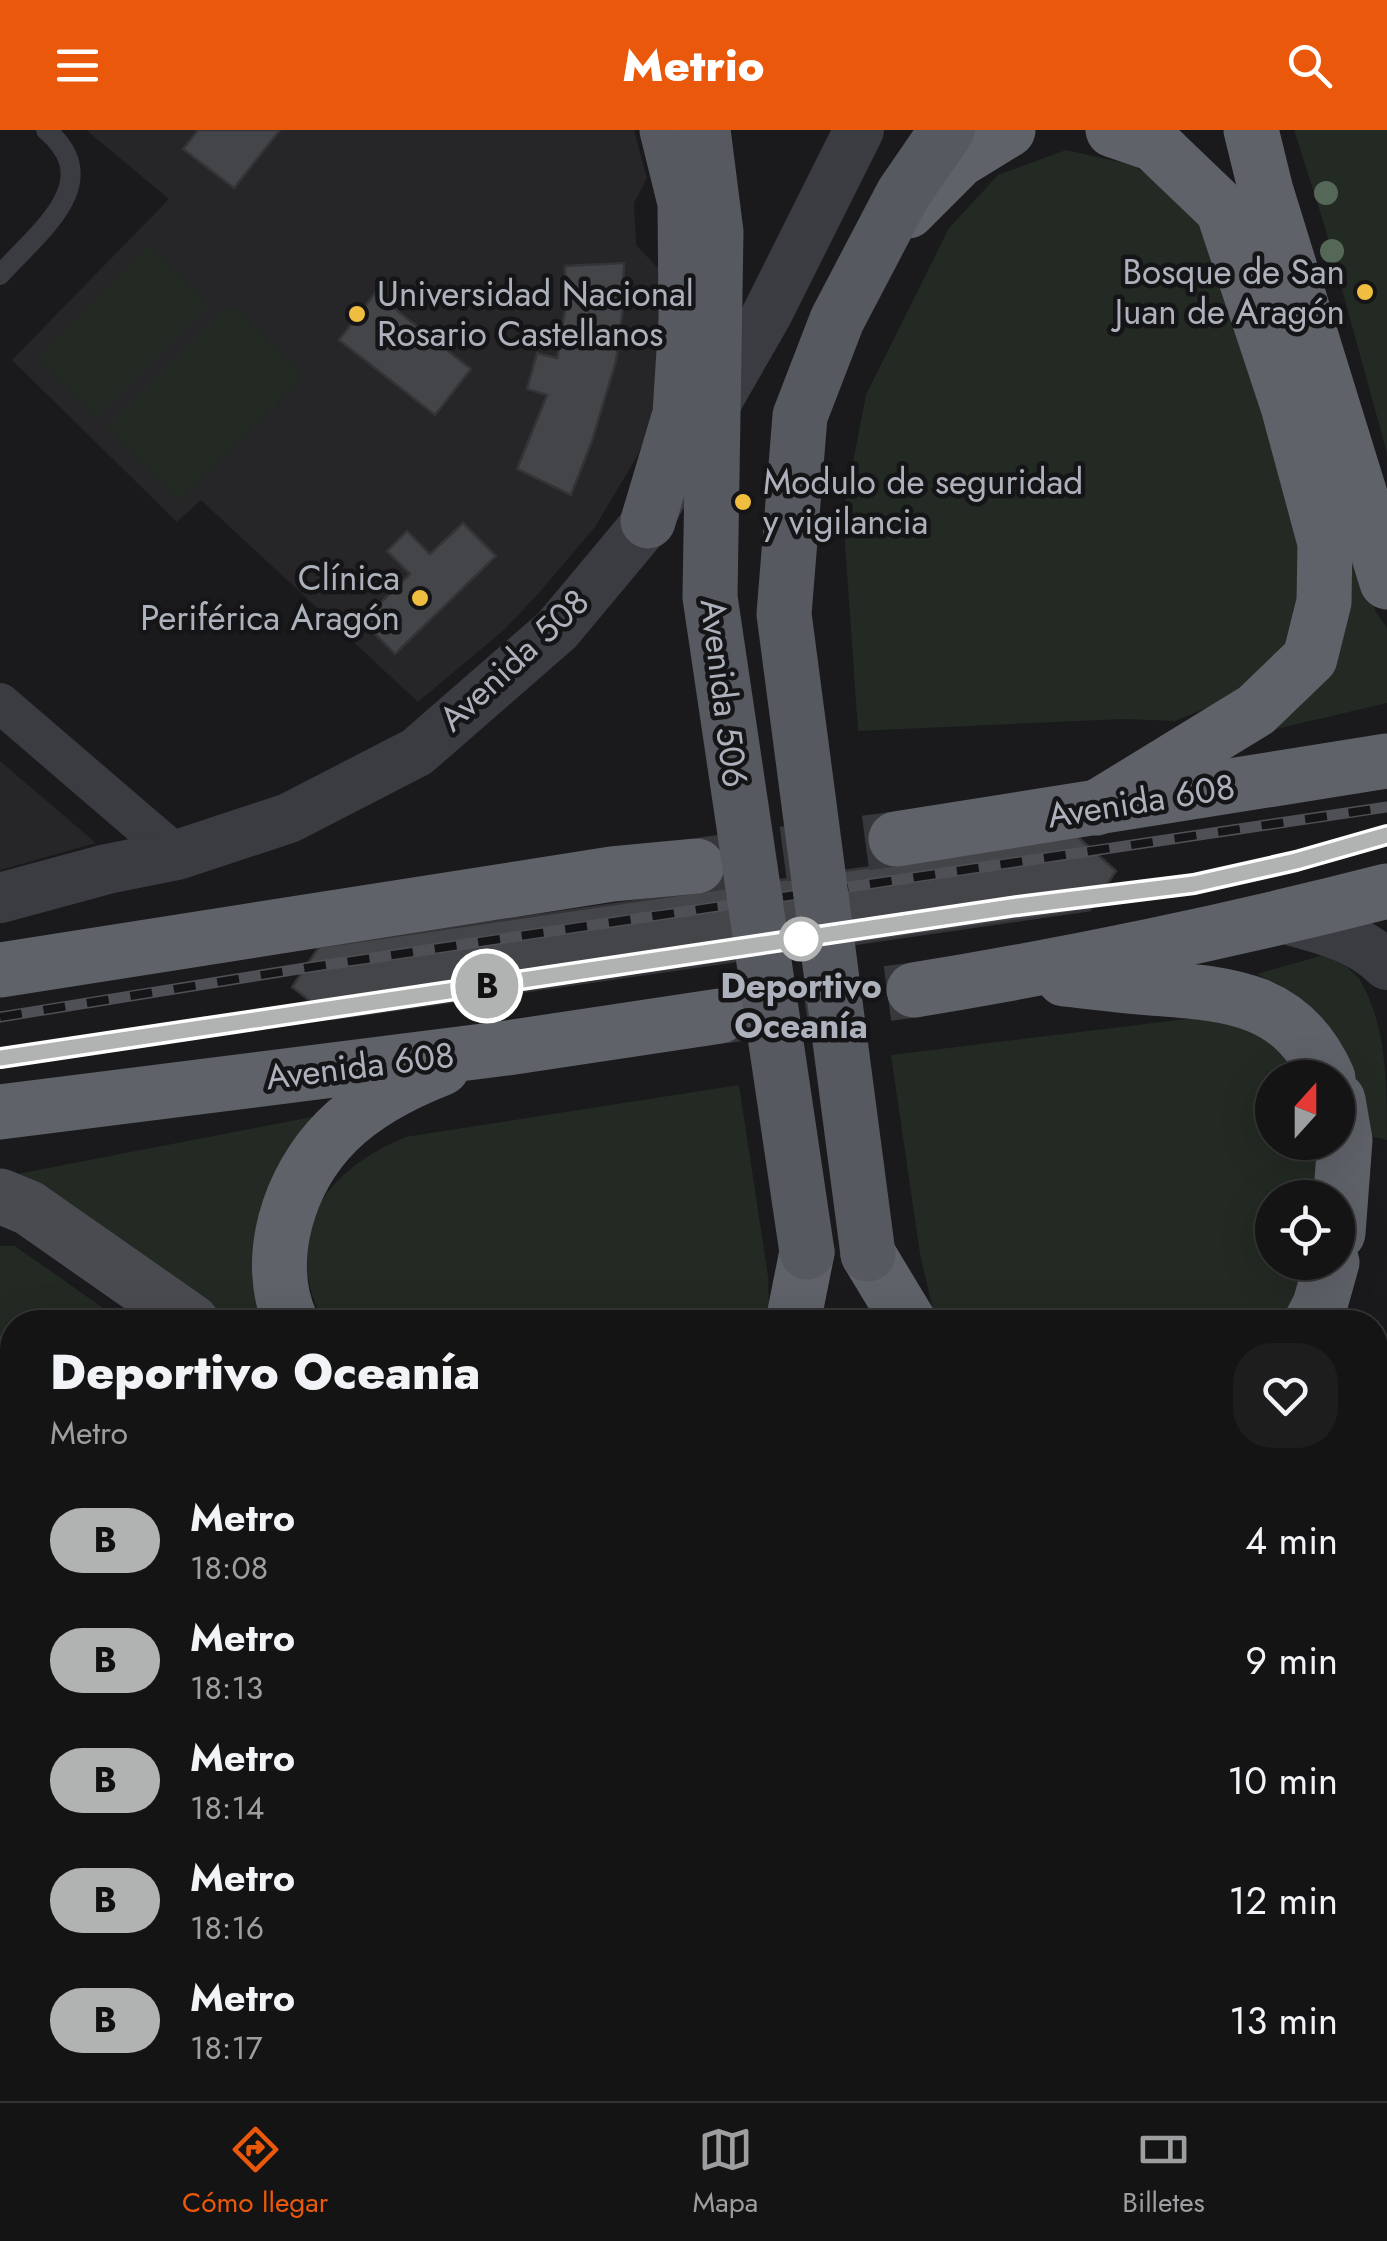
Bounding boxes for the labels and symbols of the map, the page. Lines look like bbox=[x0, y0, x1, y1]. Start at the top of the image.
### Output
place label: Bosque de San Juan de Aragón bbox=[1111, 247, 1345, 337]
place label: Universidad Nacional Rosario Castellanos bbox=[377, 269, 694, 359]
marker: Bosque de San Juan de Aragón bbox=[1354, 281, 1376, 303]
marker: Universidad Nacional Rosario Castellanos bbox=[346, 303, 368, 325]
place label: Modulo de seguridad y vigilancia bbox=[763, 457, 1083, 547]
marker: Modulo de seguridad y vigilancia bbox=[732, 491, 754, 513]
place label: Clínica Periférica Aragón bbox=[140, 553, 400, 643]
street label: Avenida 508 bbox=[428, 577, 600, 743]
marker: Clínica Periférica Aragón bbox=[409, 587, 431, 609]
street label: Avenida 506 bbox=[688, 596, 760, 790]
street label: Avenida 608 bbox=[1044, 762, 1238, 840]
marker: Deportivo Oceanía bbox=[780, 918, 822, 960]
line badge: B bbox=[454, 954, 520, 1018]
place label: Deportivo Oceanía bbox=[720, 961, 882, 1051]
street label: Avenida 608 bbox=[263, 1030, 457, 1102]
north arrow bbox=[1255, 1060, 1355, 1160]

